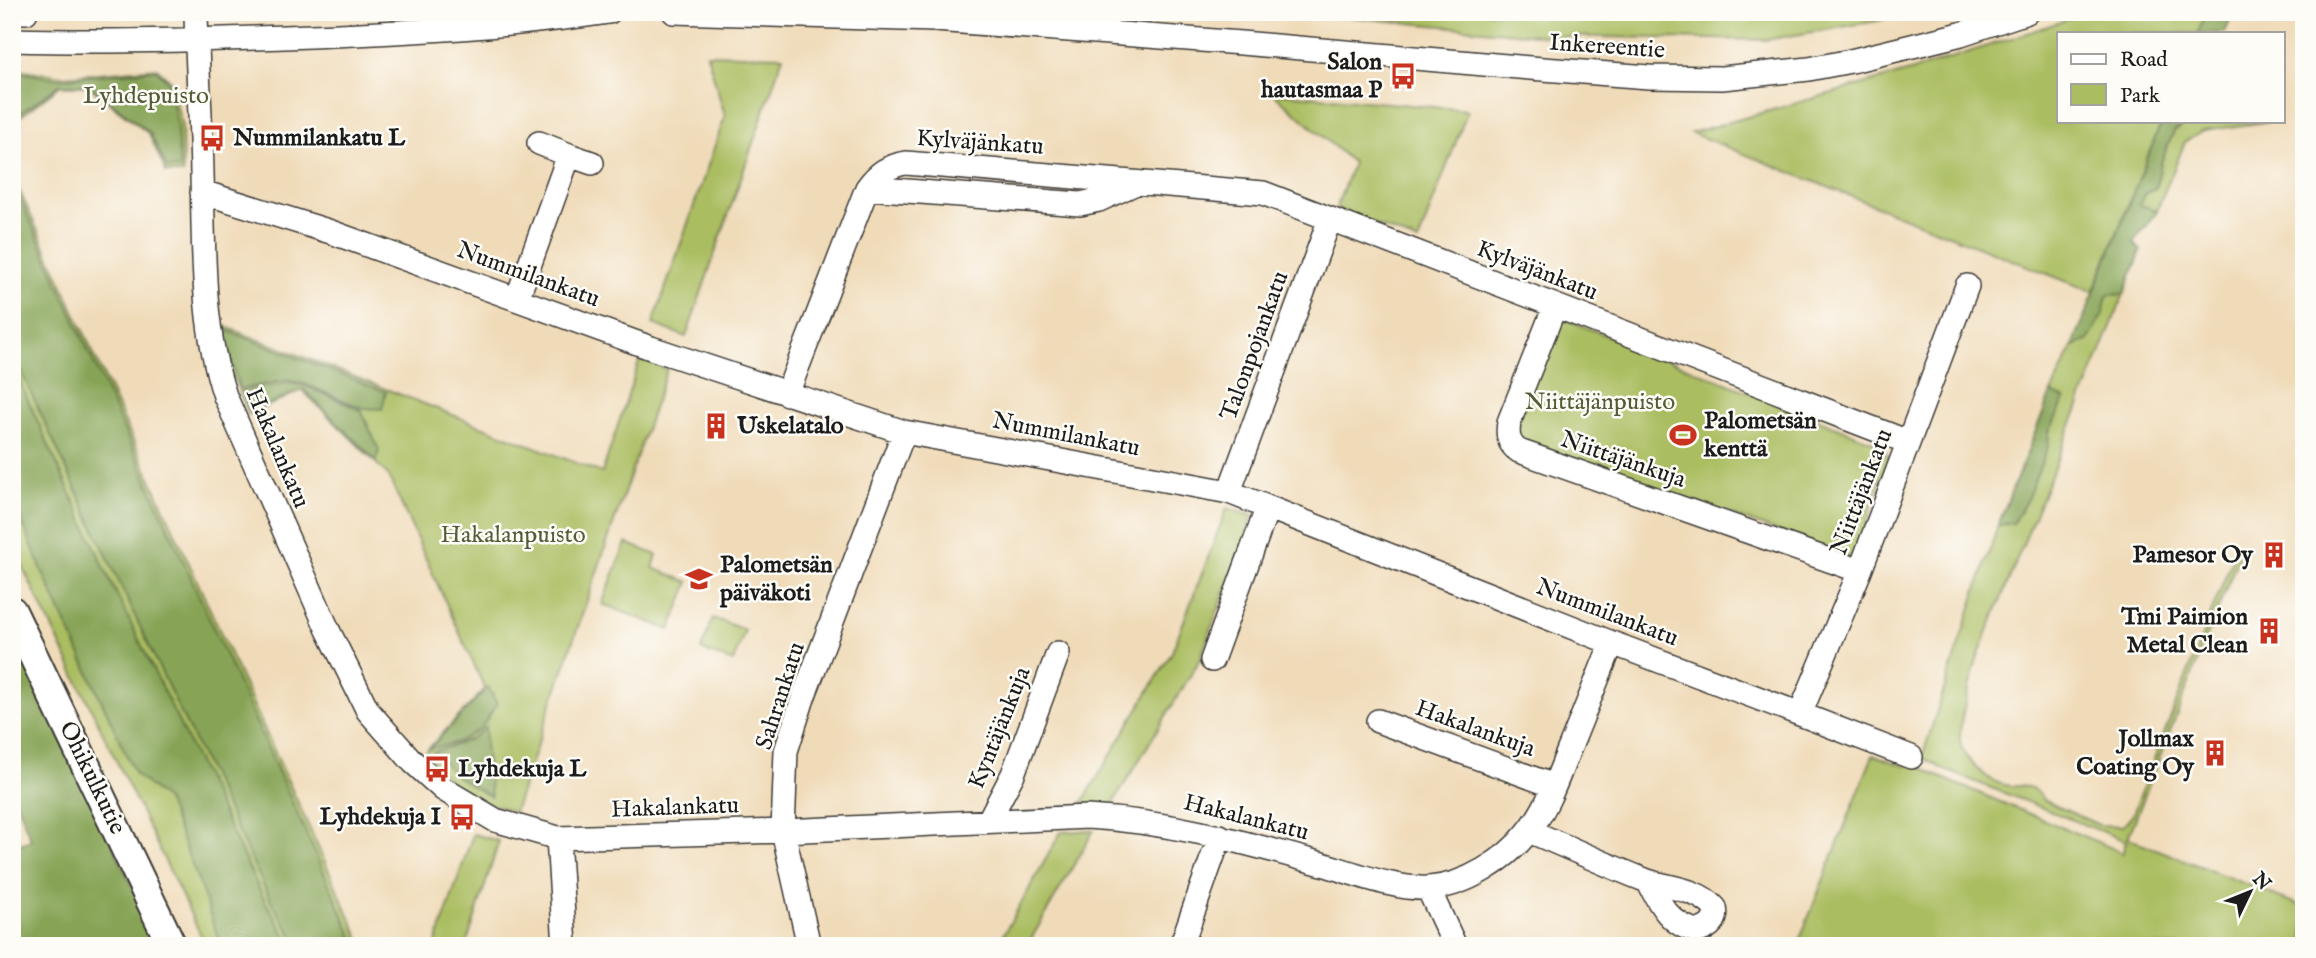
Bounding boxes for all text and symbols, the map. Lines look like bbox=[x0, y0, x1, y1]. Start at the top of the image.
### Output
street label: Inkereentie bbox=[1548, 27, 1666, 67]
legend bbox=[2057, 32, 2284, 122]
place label: Salon hautasmaa P bbox=[1260, 47, 1382, 106]
text: Road bbox=[2120, 47, 2168, 74]
bus stop icon: Salon hautasmaa P bbox=[1388, 61, 1418, 91]
park label: Lyhdepuisto bbox=[83, 81, 209, 112]
text: Park bbox=[2120, 83, 2161, 110]
bus stop icon: Nummilankatu L bbox=[197, 123, 227, 153]
place label: Nummilankatu L bbox=[232, 123, 406, 154]
street label: Kylväjänkatu bbox=[915, 123, 1045, 163]
street label: Kylväjänkatu bbox=[1472, 234, 1602, 308]
street label: Nummilankatu bbox=[452, 235, 604, 315]
street label: Talonpojankatu bbox=[1214, 267, 1296, 425]
street label: Hakalankatu bbox=[238, 383, 316, 513]
park label: Niittäjänpuisto bbox=[1525, 387, 1675, 418]
street label: Nummilankatu bbox=[990, 406, 1142, 464]
place label: Palometsän kenttä bbox=[1703, 406, 1817, 465]
building icon: Uskelatalo bbox=[701, 411, 731, 441]
place label: Uskelatalo bbox=[736, 411, 844, 442]
sports icon: Palometsän kenttä bbox=[1668, 420, 1698, 450]
street label: Niittäjänkuja bbox=[1556, 424, 1690, 496]
street label: Niittäjänkatu bbox=[1824, 424, 1900, 560]
park label: Hakalanpuisto bbox=[440, 520, 586, 551]
place label: Pamesor Oy bbox=[2132, 540, 2254, 571]
building icon: Pamesor Oy bbox=[2259, 540, 2289, 570]
place label: Palometsän päiväkoti bbox=[719, 550, 833, 609]
school or university icon: Palometsän päiväkoti bbox=[684, 564, 714, 594]
street label: Nummilankatu bbox=[1532, 572, 1682, 654]
place label: Tmi Paimion Metal Clean bbox=[2120, 602, 2248, 661]
building icon: Tmi Paimion Metal Clean bbox=[2254, 616, 2284, 646]
street label: Sahrankatu bbox=[749, 638, 813, 754]
street label: Kyntäjänkuja bbox=[961, 662, 1039, 794]
street label: Hakalankuja bbox=[1411, 693, 1540, 765]
street label: Ohikulkutie bbox=[51, 716, 133, 840]
place label: Jollmax Coating Oy bbox=[2076, 724, 2195, 783]
building icon: Jollmax Coating Oy bbox=[2200, 738, 2230, 768]
bus stop icon: Lyhdekuja L bbox=[422, 754, 452, 784]
place label: Lyhdekuja L bbox=[458, 754, 587, 785]
street label: Hakalankatu bbox=[1180, 787, 1312, 849]
street label: Hakalankatu bbox=[611, 790, 739, 826]
place label: Lyhdekuja I bbox=[319, 802, 442, 833]
bus stop icon: Lyhdekuja I bbox=[447, 802, 477, 832]
north arrow bbox=[2214, 856, 2284, 926]
text: N bbox=[2246, 867, 2276, 896]

